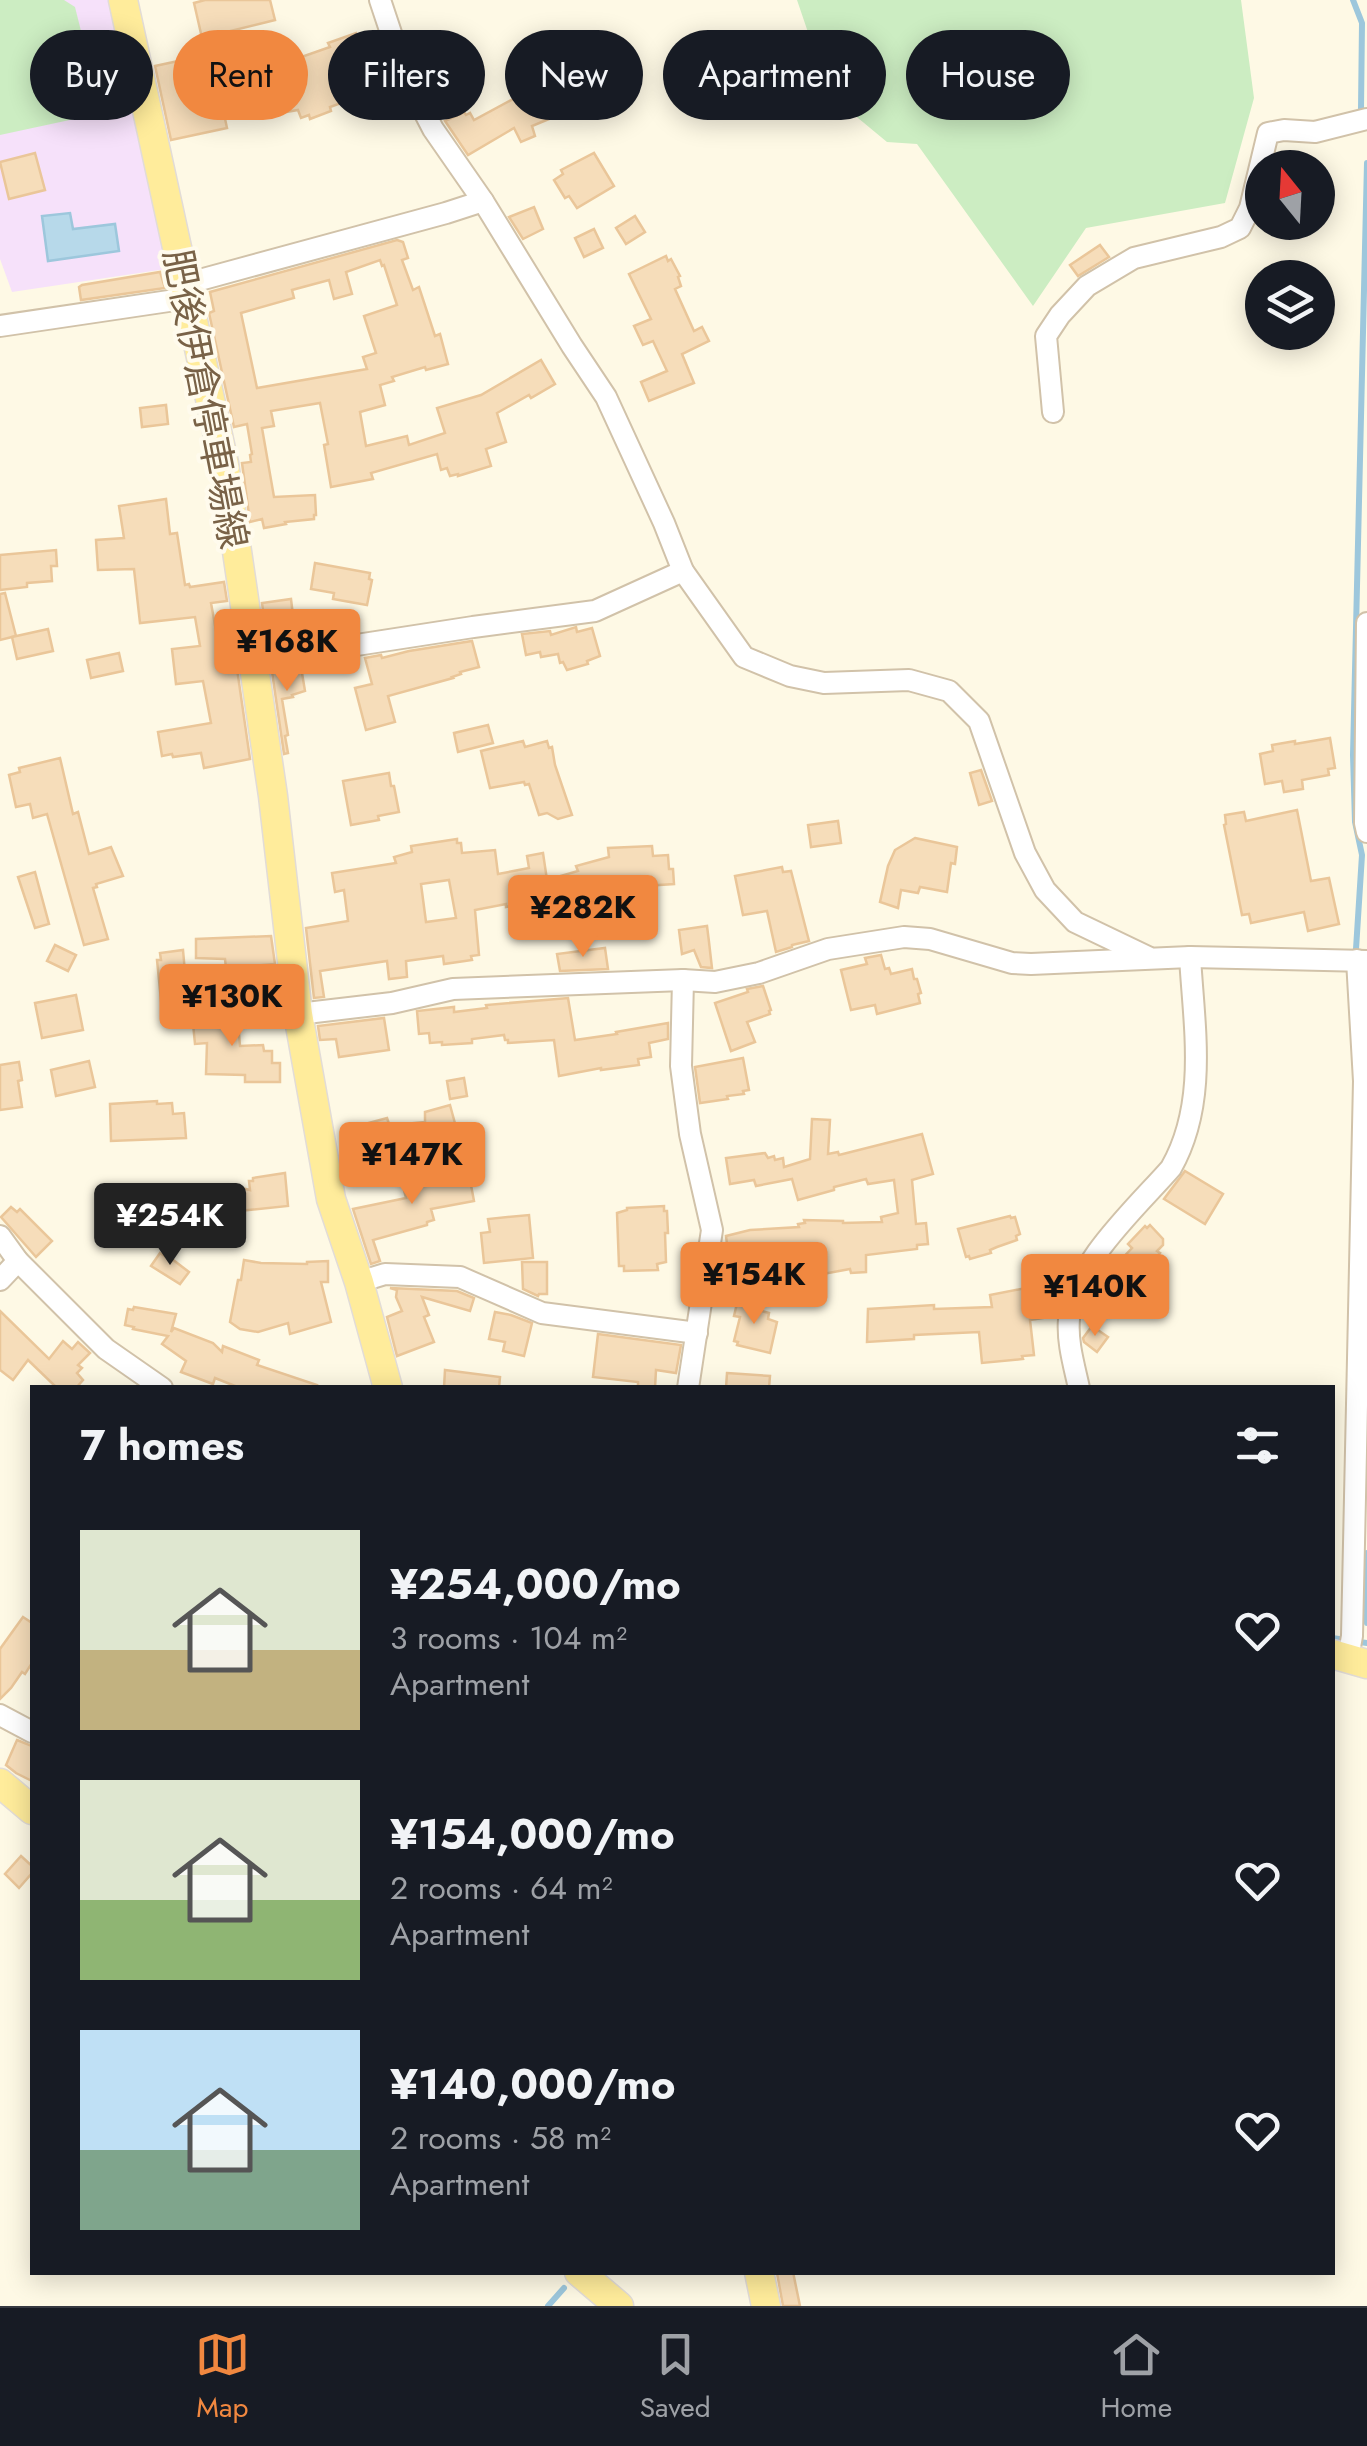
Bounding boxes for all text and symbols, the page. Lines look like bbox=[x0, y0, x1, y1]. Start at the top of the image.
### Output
chip: Buy bbox=[30, 30, 153, 120]
chip: Rent bbox=[173, 30, 308, 120]
chip: Filters bbox=[328, 30, 485, 120]
chip: New bbox=[505, 30, 643, 120]
chip: Apartment bbox=[663, 30, 886, 120]
chip: House bbox=[906, 30, 1070, 120]
north arrow bbox=[1245, 150, 1335, 240]
map controls bbox=[1245, 150, 1335, 350]
street label: 肥後伊倉停車場線 bbox=[150, 245, 262, 553]
button: layers bbox=[1245, 260, 1335, 350]
pin: ¥168K bbox=[217, 609, 357, 694]
text: ¥168K bbox=[236, 618, 338, 664]
pin: ¥282K bbox=[513, 875, 653, 960]
text: ¥282K bbox=[530, 884, 636, 930]
pin: ¥130K bbox=[162, 964, 302, 1049]
text: ¥130K bbox=[181, 973, 283, 1019]
pin: ¥147K bbox=[342, 1122, 482, 1207]
text: ¥147K bbox=[361, 1131, 463, 1177]
pin: ¥254K bbox=[100, 1183, 240, 1268]
text: ¥254K bbox=[116, 1192, 224, 1238]
pin: ¥154K bbox=[684, 1242, 824, 1327]
text: ¥154K bbox=[702, 1251, 806, 1297]
pin: ¥140K bbox=[1025, 1254, 1165, 1339]
text: ¥140K bbox=[1043, 1263, 1147, 1309]
text: 7 homes bbox=[80, 1415, 244, 1476]
icon: filters bbox=[1230, 1418, 1285, 1473]
text: ¥254,000/mo bbox=[390, 1554, 681, 1615]
icon: home bbox=[160, 1570, 280, 1690]
icon: heart bbox=[1230, 1603, 1285, 1658]
text: 3 rooms · 104 m² bbox=[390, 1615, 627, 1661]
text: Apartment bbox=[390, 1661, 529, 1707]
text: ¥154,000/mo bbox=[390, 1804, 675, 1865]
icon: home bbox=[160, 1820, 280, 1940]
icon: heart bbox=[1230, 1853, 1285, 1908]
text: 2 rooms · 64 m² bbox=[390, 1865, 613, 1911]
text: Apartment bbox=[390, 1911, 529, 1957]
text: ¥140,000/mo bbox=[390, 2054, 675, 2115]
icon: home bbox=[160, 2070, 280, 2190]
icon: heart bbox=[1230, 2103, 1285, 2158]
text: 2 rooms · 58 m² bbox=[390, 2115, 611, 2161]
text: Apartment bbox=[390, 2161, 529, 2207]
tab: Map bbox=[195, 2327, 250, 2428]
tab: Saved bbox=[640, 2327, 711, 2428]
tab: Home bbox=[1100, 2327, 1172, 2428]

